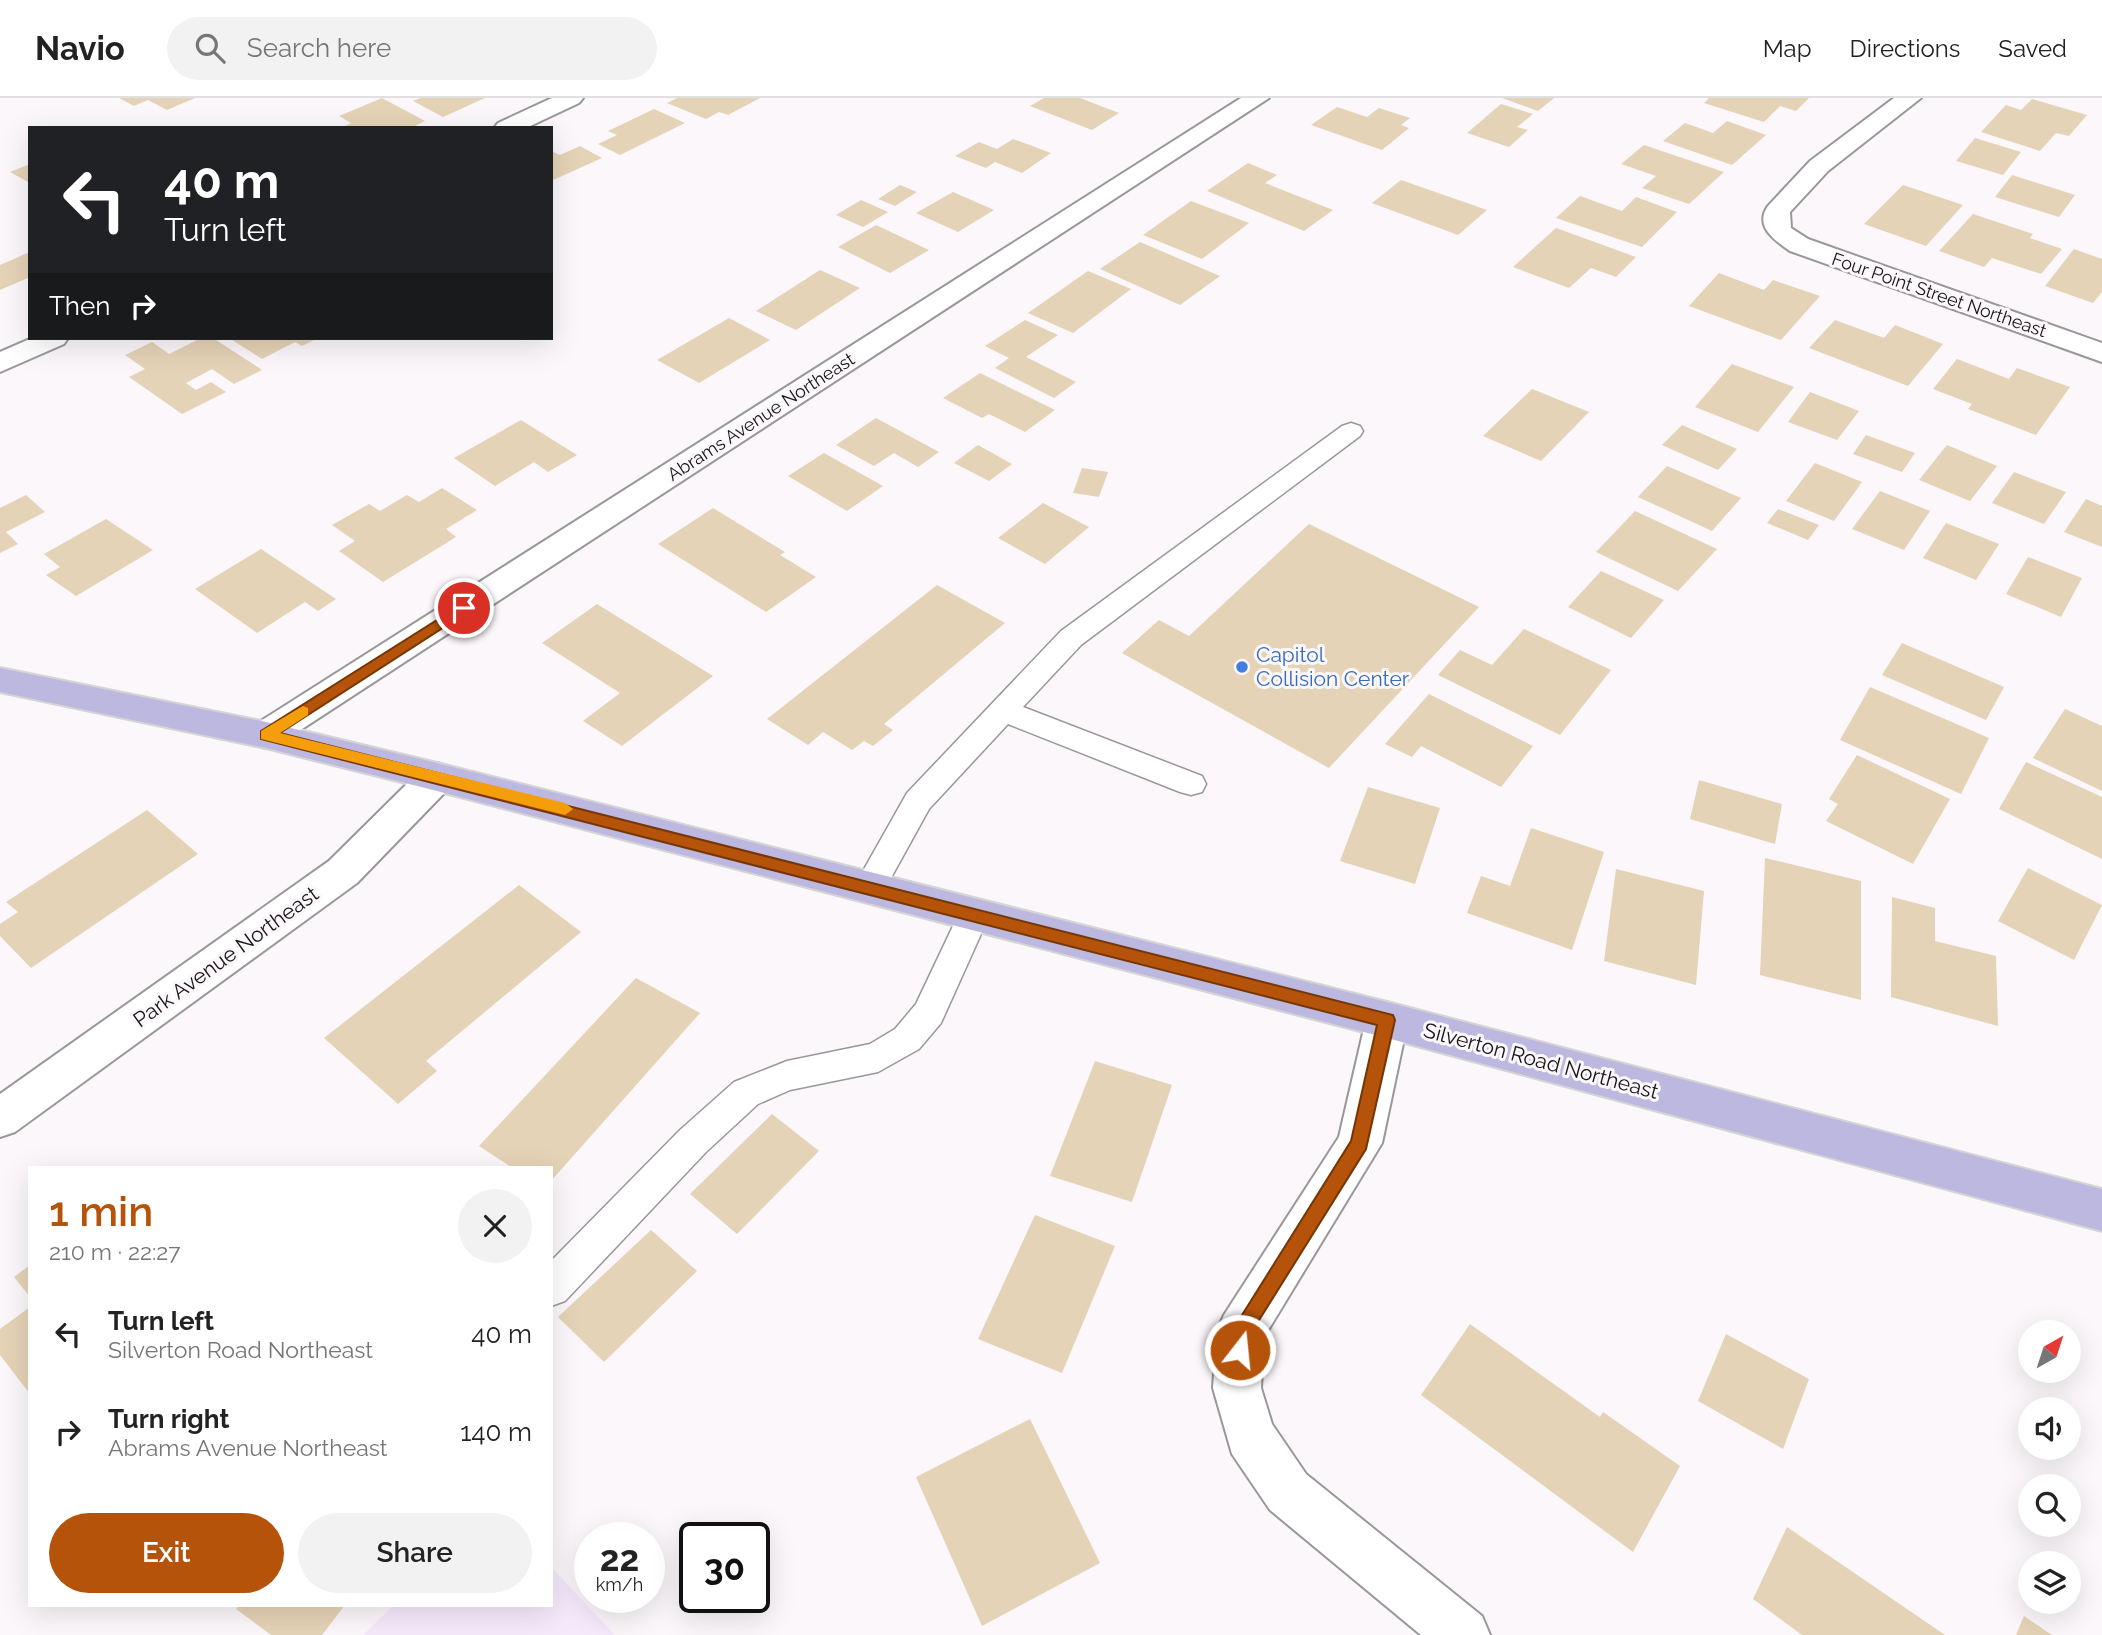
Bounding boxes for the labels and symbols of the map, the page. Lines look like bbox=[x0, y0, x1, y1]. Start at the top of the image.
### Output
street label: Four Point Street Northeast bbox=[1829, 248, 2049, 341]
street label: Abrams Avenue Northeast bbox=[663, 348, 858, 485]
pin bbox=[434, 578, 494, 638]
place label: Capitol Collision Center bbox=[1256, 642, 1410, 691]
marker: Capitol Collision Center bbox=[1234, 659, 1250, 675]
street label: Park Avenue Northeast bbox=[128, 881, 323, 1032]
street label: Silverton Road Northeast bbox=[1421, 1017, 1661, 1104]
position arrow bbox=[1203, 1313, 1277, 1387]
north arrow bbox=[2018, 1320, 2081, 1382]
speed limit sign: 30 bbox=[679, 1522, 770, 1613]

